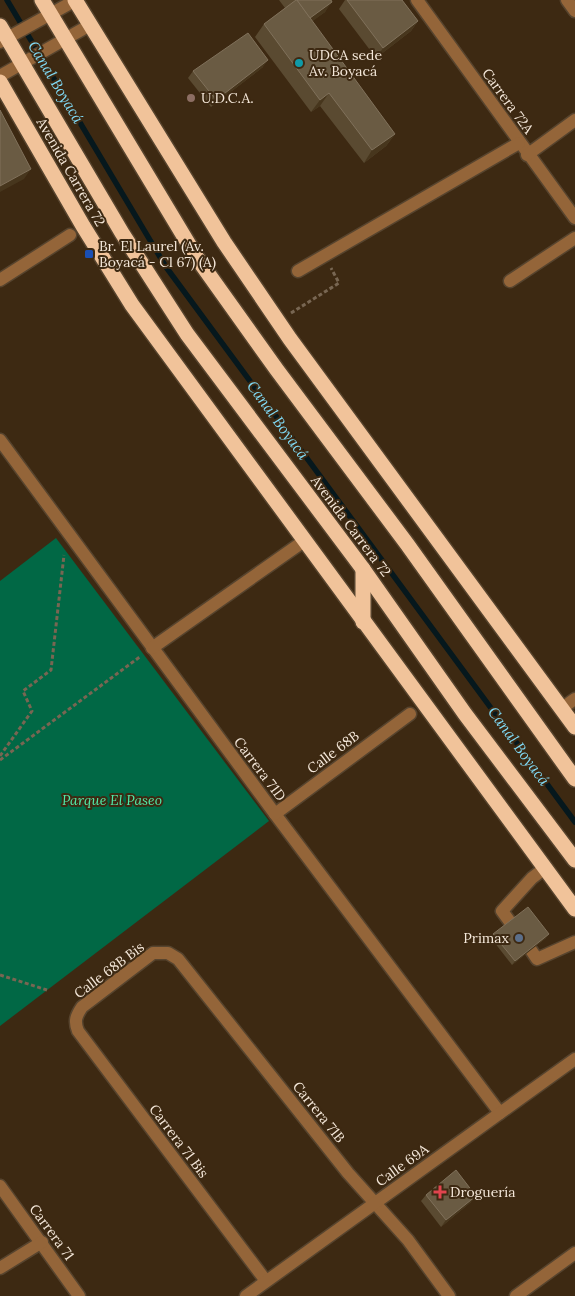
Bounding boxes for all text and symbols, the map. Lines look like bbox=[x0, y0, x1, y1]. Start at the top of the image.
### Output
water label: Canal Boyacá bbox=[24, 37, 88, 127]
place label: UDCA sede Av. Boyacá bbox=[308, 46, 382, 80]
marker: UDCA sede Av. Boyacá bbox=[293, 57, 305, 69]
street label: Carrera 72A bbox=[478, 65, 538, 137]
place label: U.D.C.A. bbox=[201, 89, 254, 107]
marker: U.D.C.A. bbox=[185, 92, 197, 104]
street label: Avenida Carrera 72 bbox=[32, 114, 109, 229]
place label: Br. El Laurel (Av. Boyacá - Cl 67) (A) bbox=[99, 237, 216, 271]
marker: Br. El Laurel (Av. Boyacá - Cl 67) (A) bbox=[83, 248, 95, 260]
water label: Canal Boyacá bbox=[243, 377, 313, 464]
street label: Avenida Carrera 72 bbox=[306, 471, 395, 580]
water label: Canal Boyacá bbox=[484, 703, 554, 790]
street label: Calle 68B bbox=[303, 726, 363, 777]
street label: Carrera 71D bbox=[230, 733, 290, 805]
park label: Parque El Paseo bbox=[62, 791, 162, 809]
place label: Primax bbox=[463, 929, 510, 947]
marker: Primax bbox=[513, 932, 525, 944]
street label: Calle 68B Bis bbox=[70, 938, 148, 1002]
street label: Carrera 71B bbox=[289, 1078, 349, 1147]
street label: Carrera 71 Bis bbox=[145, 1101, 213, 1181]
street label: Calle 69A bbox=[372, 1140, 432, 1190]
place label: Droguería bbox=[450, 1183, 516, 1201]
marker: Droguería bbox=[434, 1186, 446, 1198]
street label: Carrera 71 bbox=[26, 1200, 78, 1264]

